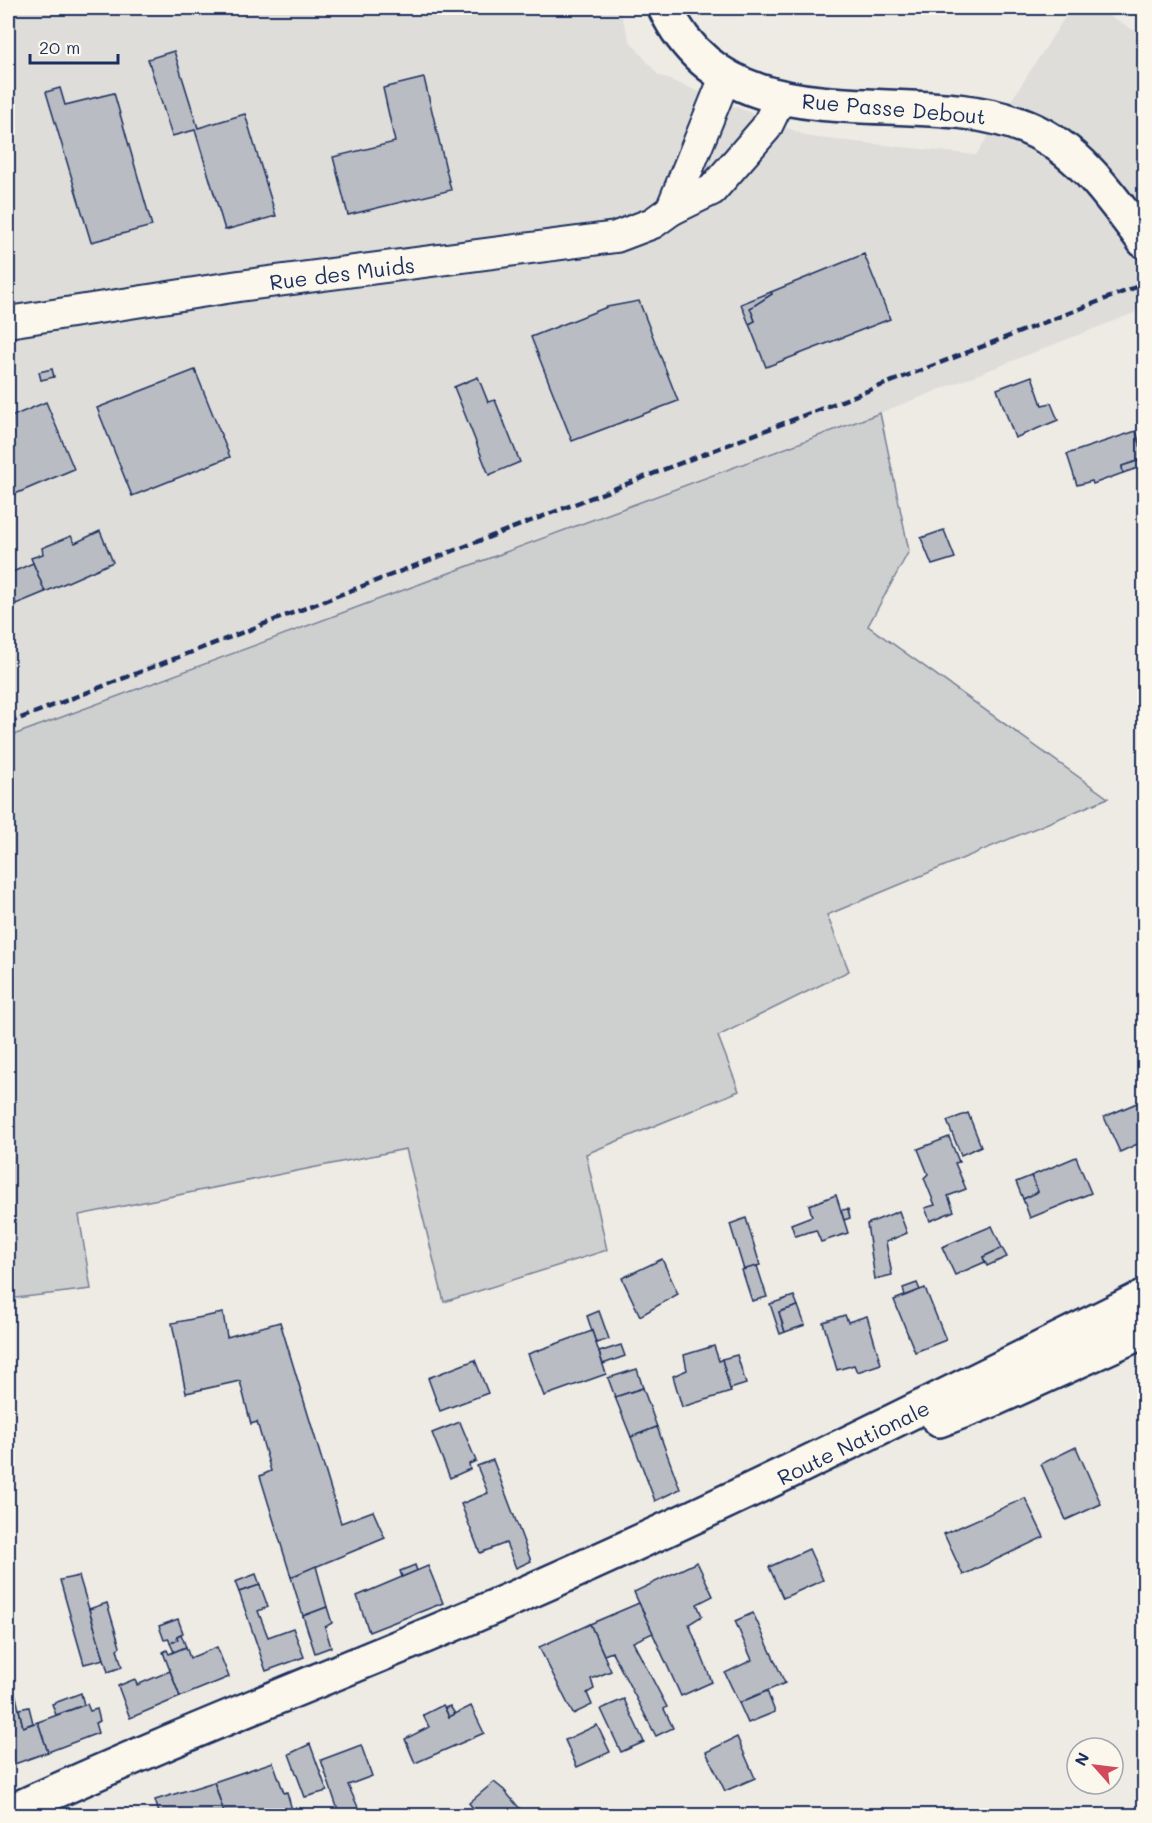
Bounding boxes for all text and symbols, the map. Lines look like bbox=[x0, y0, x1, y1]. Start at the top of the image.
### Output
scale bar bbox=[30, 27, 118, 65]
text: 20 m bbox=[39, 35, 80, 59]
street label: Rue Passe Debout bbox=[801, 87, 987, 129]
street label: Rue des Muids bbox=[268, 251, 416, 295]
street label: Route Nationale bbox=[772, 1393, 934, 1491]
north arrow bbox=[1065, 1736, 1125, 1796]
text: N bbox=[1069, 1748, 1093, 1769]

